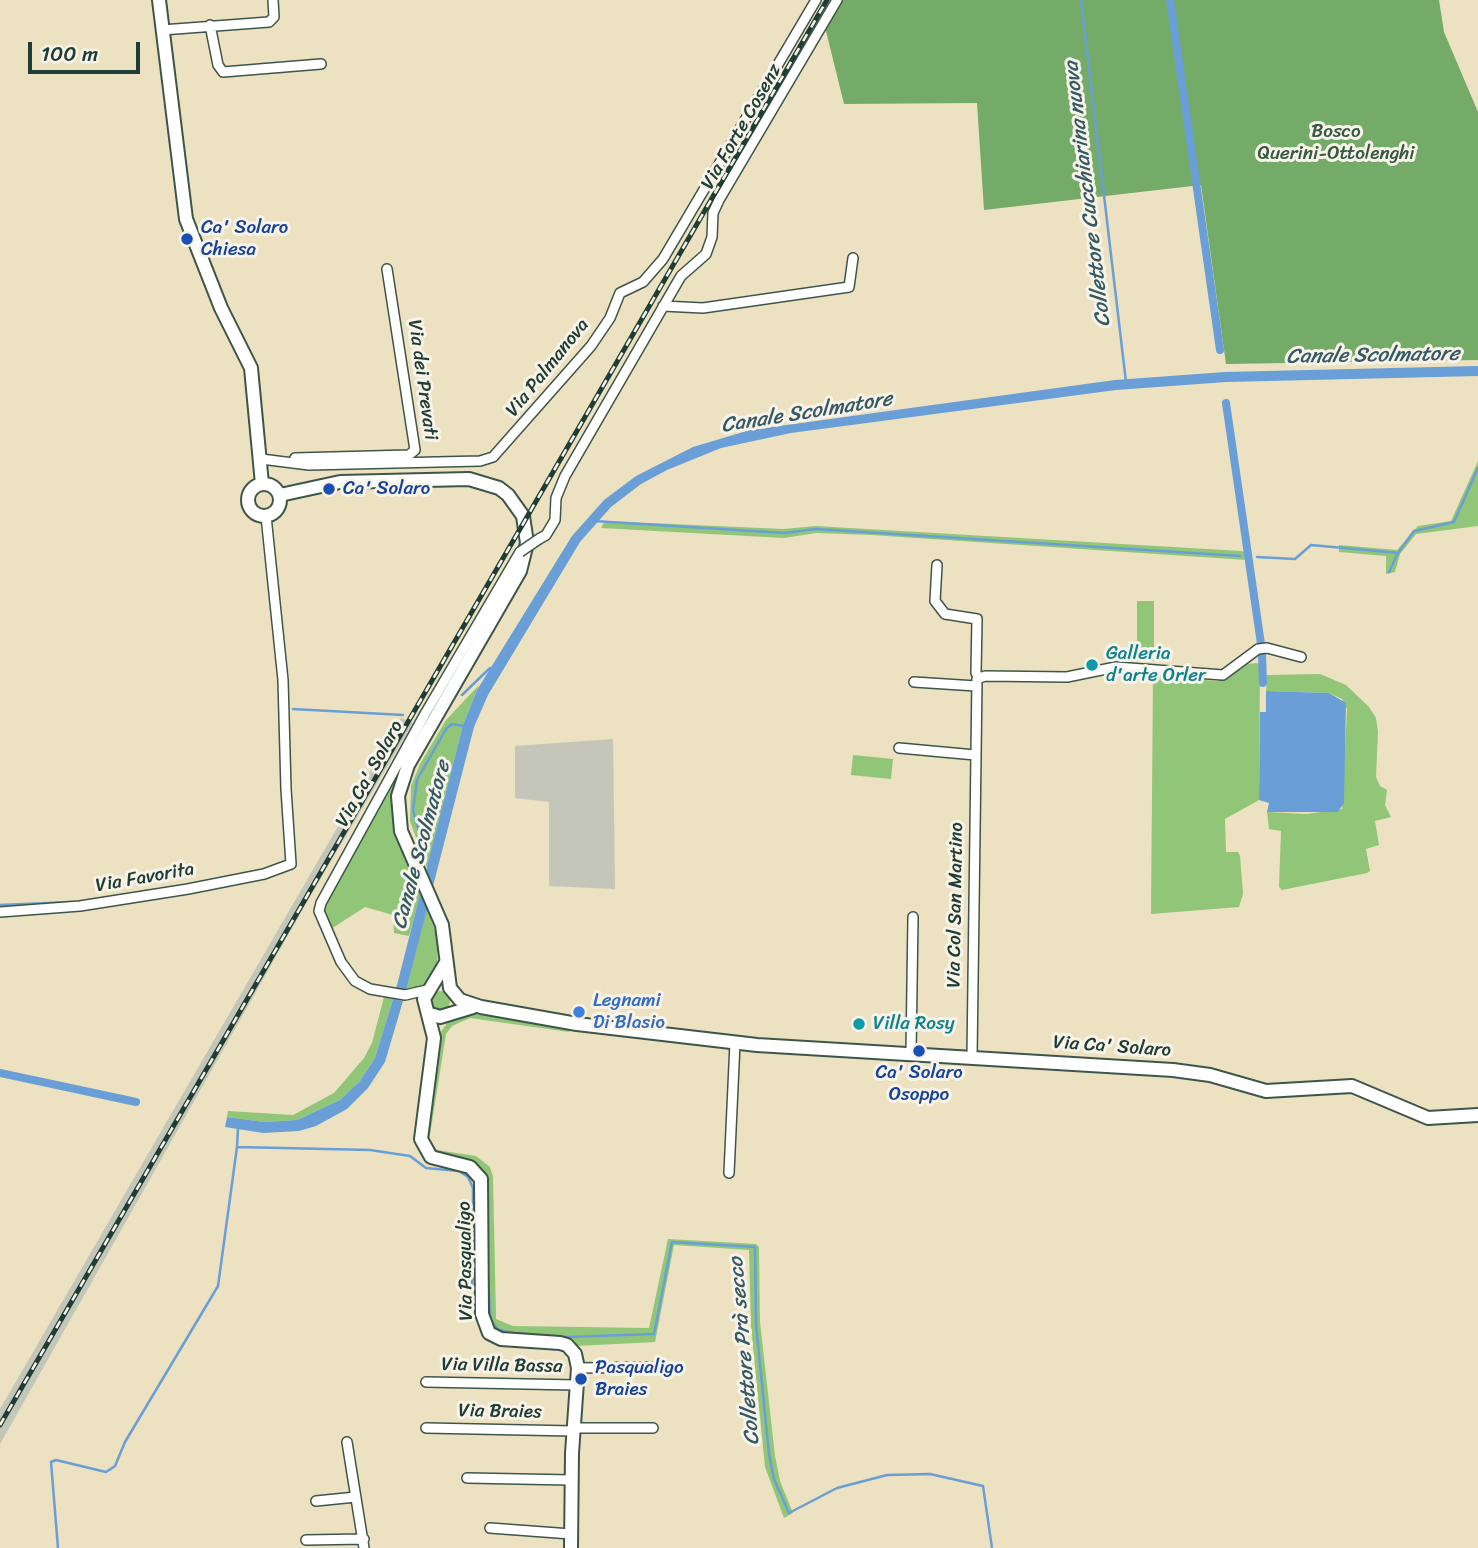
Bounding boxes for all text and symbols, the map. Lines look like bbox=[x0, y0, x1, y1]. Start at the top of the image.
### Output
scale bar bbox=[32, 28, 144, 72]
text: 100 m bbox=[41, 35, 98, 73]
street label: Via Forte Cosenz bbox=[697, 60, 787, 194]
water label: Collettore Cucchiarina nuova bbox=[1059, 60, 1117, 328]
park label: Bosco Querini-Ottolenghi bbox=[1258, 121, 1414, 165]
place label: Ca' Solaro Chiesa bbox=[201, 217, 288, 261]
marker: Ca' Solaro Chiesa bbox=[179, 231, 195, 247]
street label: Via Palmanova bbox=[501, 314, 595, 422]
street label: Via dei Prevati bbox=[402, 318, 442, 442]
water label: Canale Scolmatore bbox=[1286, 342, 1460, 370]
water label: Canale Scolmatore bbox=[720, 387, 894, 439]
place label: Ca' Solaro bbox=[343, 478, 430, 500]
marker: Ca' Solaro bbox=[321, 481, 337, 497]
place label: Galleria d'arte Orler bbox=[1106, 643, 1206, 687]
marker: Galleria d'arte Orler bbox=[1084, 657, 1100, 673]
street label: Via Ca' Solaro bbox=[331, 717, 409, 831]
water label: Canale Scolmatore bbox=[387, 758, 457, 932]
street label: Via Col San Martino bbox=[943, 822, 969, 988]
street label: Via Favorita bbox=[94, 858, 196, 898]
place label: Legnami Di Blasio bbox=[593, 990, 665, 1034]
marker: Legnami Di Blasio bbox=[571, 1004, 587, 1020]
place label: Villa Rosy bbox=[873, 1013, 955, 1035]
marker: Villa Rosy bbox=[851, 1016, 867, 1032]
street label: Via Ca' Solaro bbox=[1052, 1032, 1172, 1062]
marker: Ca' Solaro Osoppo bbox=[911, 1043, 927, 1059]
place label: Ca' Solaro Osoppo bbox=[875, 1062, 963, 1106]
street label: Via Pasqualigo bbox=[454, 1201, 478, 1321]
water label: Collettore Prà secco bbox=[724, 1256, 766, 1446]
street label: Via Villa Bassa bbox=[441, 1354, 563, 1378]
place label: Pasqualigo Braies bbox=[595, 1357, 684, 1401]
marker: Pasqualigo Braies bbox=[573, 1371, 589, 1387]
street label: Via Braies bbox=[458, 1400, 542, 1424]

